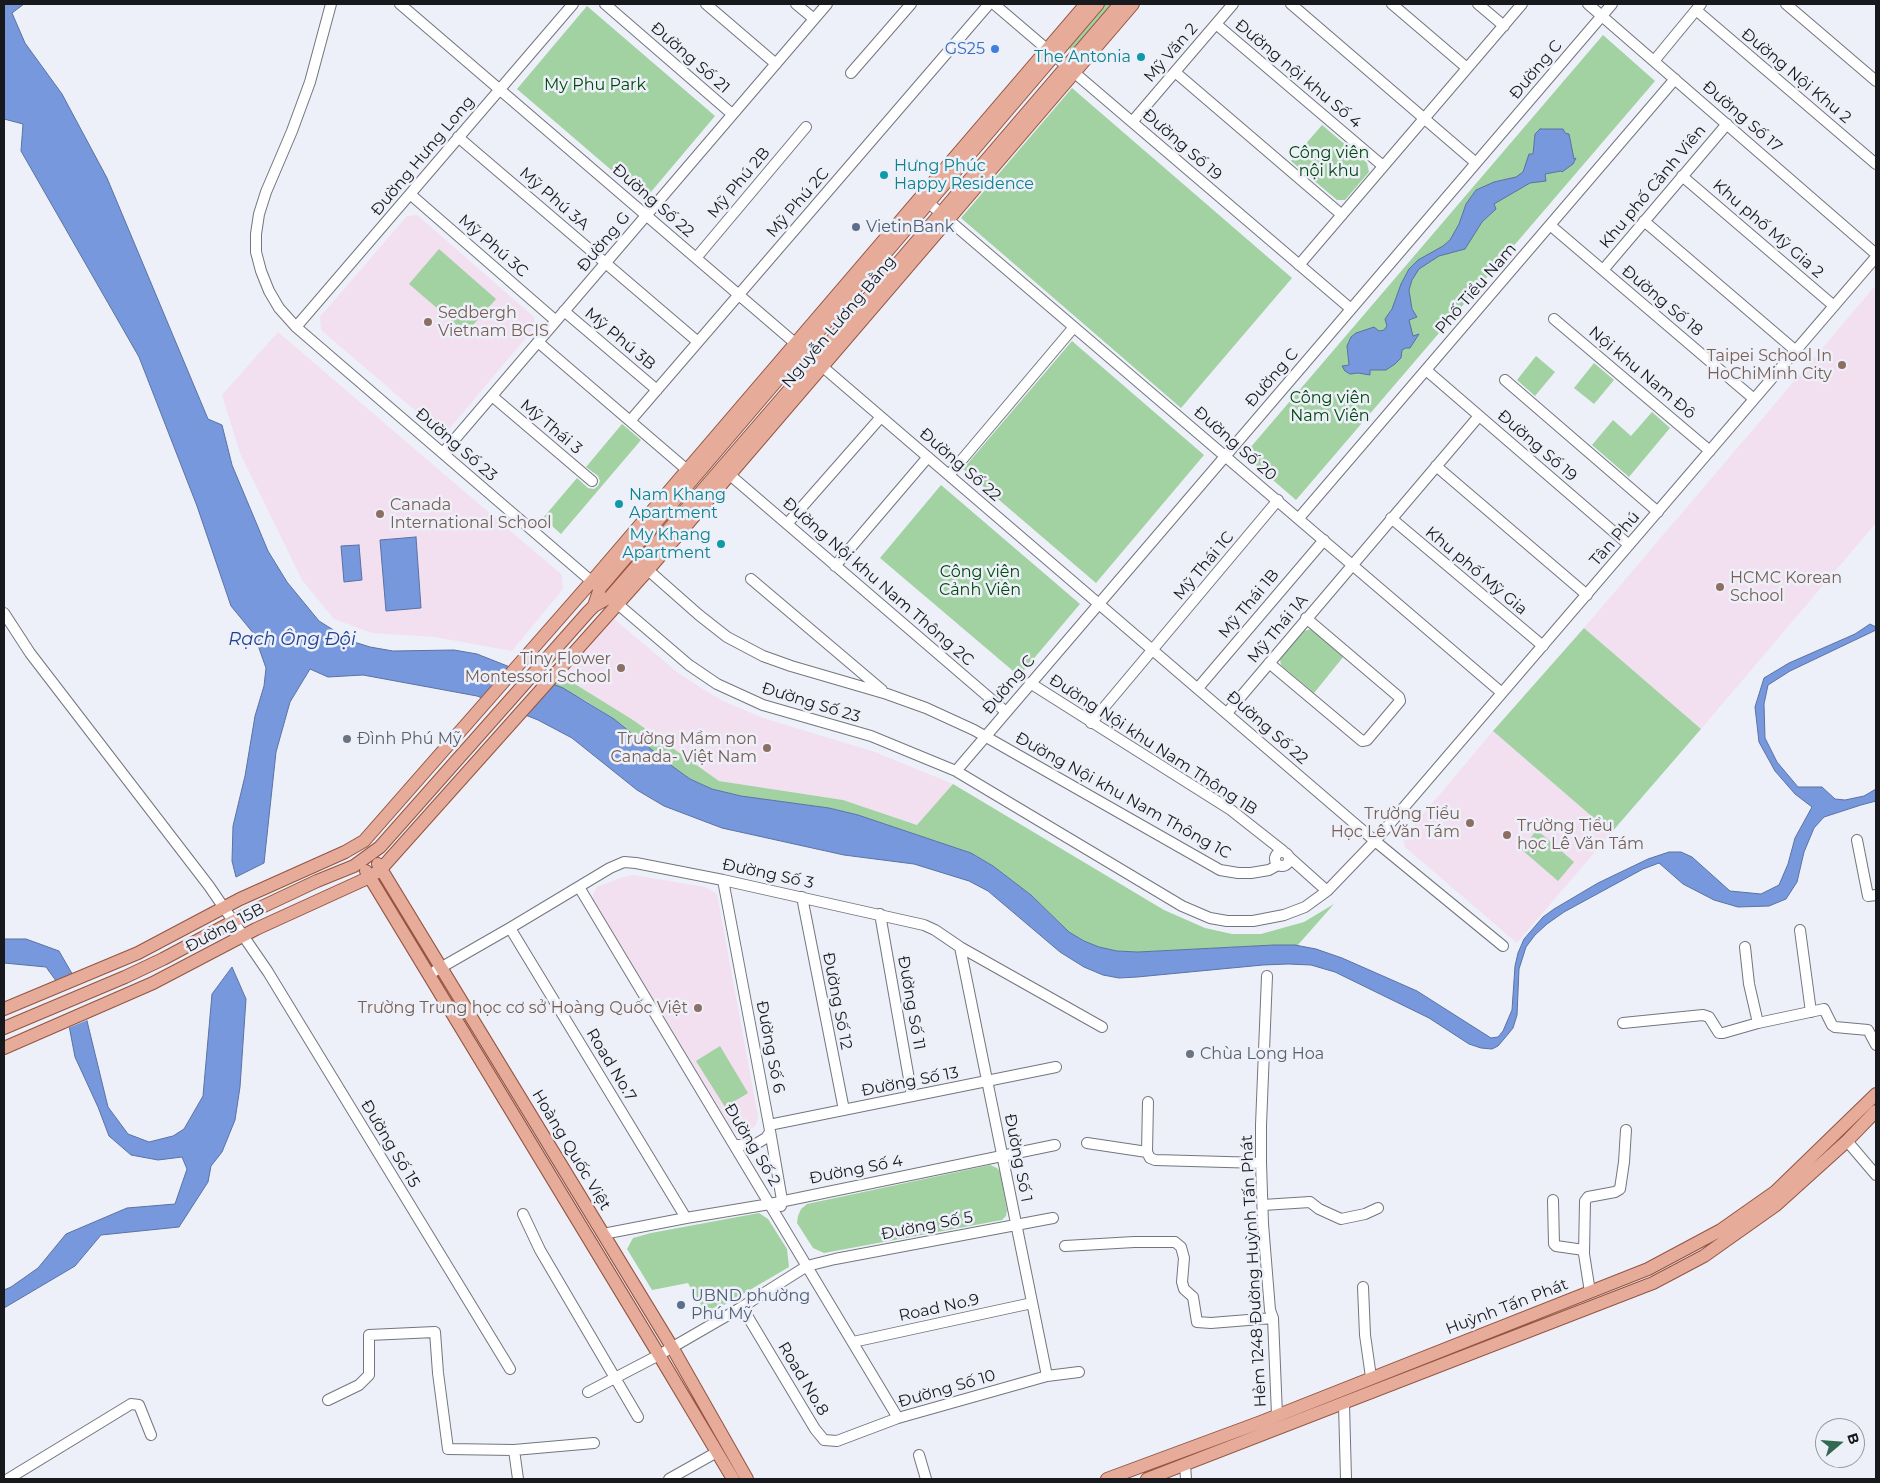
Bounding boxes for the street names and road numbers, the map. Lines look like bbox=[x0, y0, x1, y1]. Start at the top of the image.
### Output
street label: Đường nội khu Số 4 bbox=[1231, 16, 1365, 132]
street label: Đường Số 21 bbox=[646, 18, 734, 98]
street label: Mỹ Văn 2 bbox=[1140, 20, 1202, 86]
street label: Đường Nội Khu 2 bbox=[1737, 24, 1855, 128]
street label: Đường C bbox=[1506, 37, 1566, 103]
street label: Đường Số 17 bbox=[1698, 77, 1786, 157]
street label: Đường Hưng Long bbox=[367, 92, 479, 220]
street label: Đường Số 19 bbox=[1138, 105, 1226, 185]
street label: Khu phố Cảnh Viên bbox=[1596, 121, 1710, 253]
street label: Mỹ Phú 2B bbox=[704, 144, 774, 222]
street label: Đường Số 22 bbox=[608, 160, 698, 242]
street label: Mỹ Phú 3A bbox=[515, 164, 593, 234]
street label: Mỹ Phú 2C bbox=[763, 164, 833, 242]
street label: Khu phố Mỹ Gia 2 bbox=[1709, 176, 1827, 282]
street label: Đường G bbox=[573, 208, 635, 276]
street label: Mỹ Phú 3C bbox=[454, 211, 532, 281]
street label: Phố Tiểu Nam bbox=[1431, 240, 1521, 338]
street label: Nguyễn Lương Bằng bbox=[778, 252, 900, 392]
street label: Đường Số 18 bbox=[1618, 262, 1706, 340]
street label: Mỹ Phú 3B bbox=[581, 304, 659, 374]
street label: Nội khu Nam Đô bbox=[1585, 323, 1699, 423]
street label: Đường C bbox=[1241, 345, 1303, 411]
street label: Mỹ Thái 3 bbox=[516, 396, 586, 458]
street label: Đường Số 20 bbox=[1190, 403, 1280, 485]
street label: Đường Số 23 bbox=[411, 404, 501, 486]
street label: Đường Số 19 bbox=[1493, 406, 1581, 486]
street label: Đường Số 22 bbox=[915, 424, 1005, 506]
street label: Đường Nội khu Nam Thông 2C bbox=[779, 494, 977, 670]
street label: Tân Phú bbox=[1586, 508, 1644, 570]
street label: Khu phố Mỹ Gia bbox=[1421, 523, 1531, 619]
street label: Mỹ Thái 1C bbox=[1170, 528, 1238, 604]
street label: Mỹ Thái 1B bbox=[1215, 566, 1283, 642]
street label: Mỹ Thái 1A bbox=[1244, 591, 1312, 667]
street label: Đường C bbox=[979, 652, 1039, 718]
street label: Đường Nội khu Nam Thông 1B bbox=[1045, 670, 1261, 820]
street label: Đường Số 23 bbox=[759, 679, 863, 727]
street label: Đường Số 22 bbox=[1222, 687, 1312, 769]
street label: Đường Nội khu Nam Thông 1C bbox=[1012, 729, 1234, 863]
street label: Đường Số 3 bbox=[721, 855, 815, 893]
street label: Đường 15B bbox=[182, 899, 268, 957]
street label: Đường Số 12 bbox=[818, 951, 856, 1051]
street label: Đường Số 11 bbox=[893, 954, 929, 1052]
street label: Đường Số 6 bbox=[752, 999, 788, 1095]
street label: Road No.7 bbox=[582, 1025, 640, 1105]
street label: Đường Số 13 bbox=[860, 1063, 960, 1101]
street label: Hoàng Quốc Việt bbox=[527, 1086, 615, 1214]
street label: Đường Số 15 bbox=[356, 1097, 424, 1191]
street label: Đường Số 2 bbox=[720, 1100, 784, 1190]
street label: Đường Số 1 bbox=[1000, 1112, 1036, 1204]
street label: Hẻm 1248 Đường Huỳnh Tấn Phát bbox=[1237, 1134, 1271, 1408]
street label: Đường Số 4 bbox=[808, 1152, 904, 1188]
street label: Đường Số 5 bbox=[880, 1208, 974, 1244]
street label: Huỳnh Tấn Phát bbox=[1443, 1275, 1571, 1339]
street label: Road No.9 bbox=[897, 1290, 981, 1326]
street label: Road No.8 bbox=[774, 1339, 832, 1419]
street label: Đường Số 10 bbox=[896, 1366, 998, 1412]

